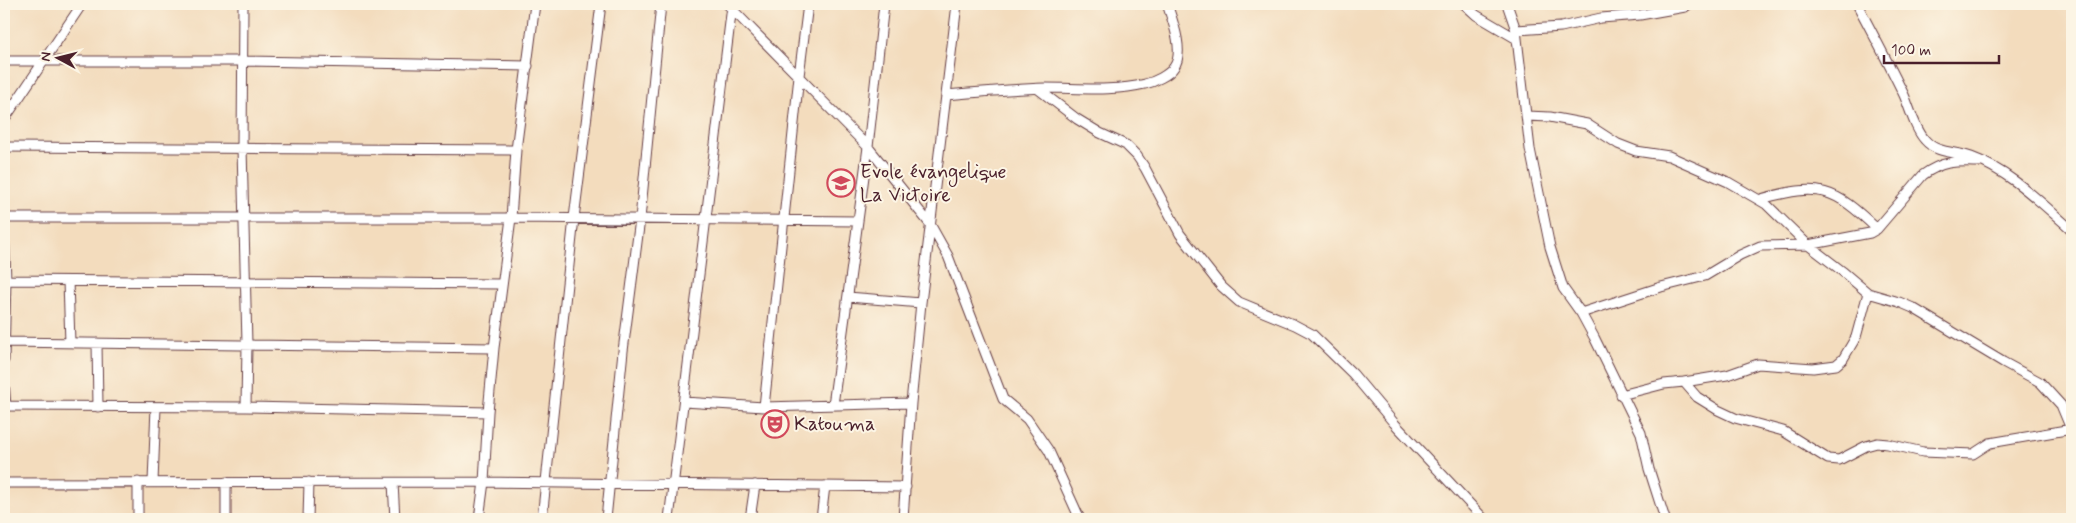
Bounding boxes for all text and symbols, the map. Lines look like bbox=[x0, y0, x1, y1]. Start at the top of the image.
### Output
north arrow bbox=[32, 32, 82, 82]
scale bar bbox=[1884, 32, 1998, 64]
text: 100 m bbox=[1891, 41, 1931, 61]
text: N bbox=[37, 51, 56, 62]
place label: Evole évangelique La Victoire bbox=[860, 159, 1007, 209]
school or university icon: Evole évangelique La Victoire bbox=[826, 168, 856, 198]
theatre icon: Katouma bbox=[760, 409, 790, 439]
place label: Katouma bbox=[794, 411, 875, 438]

